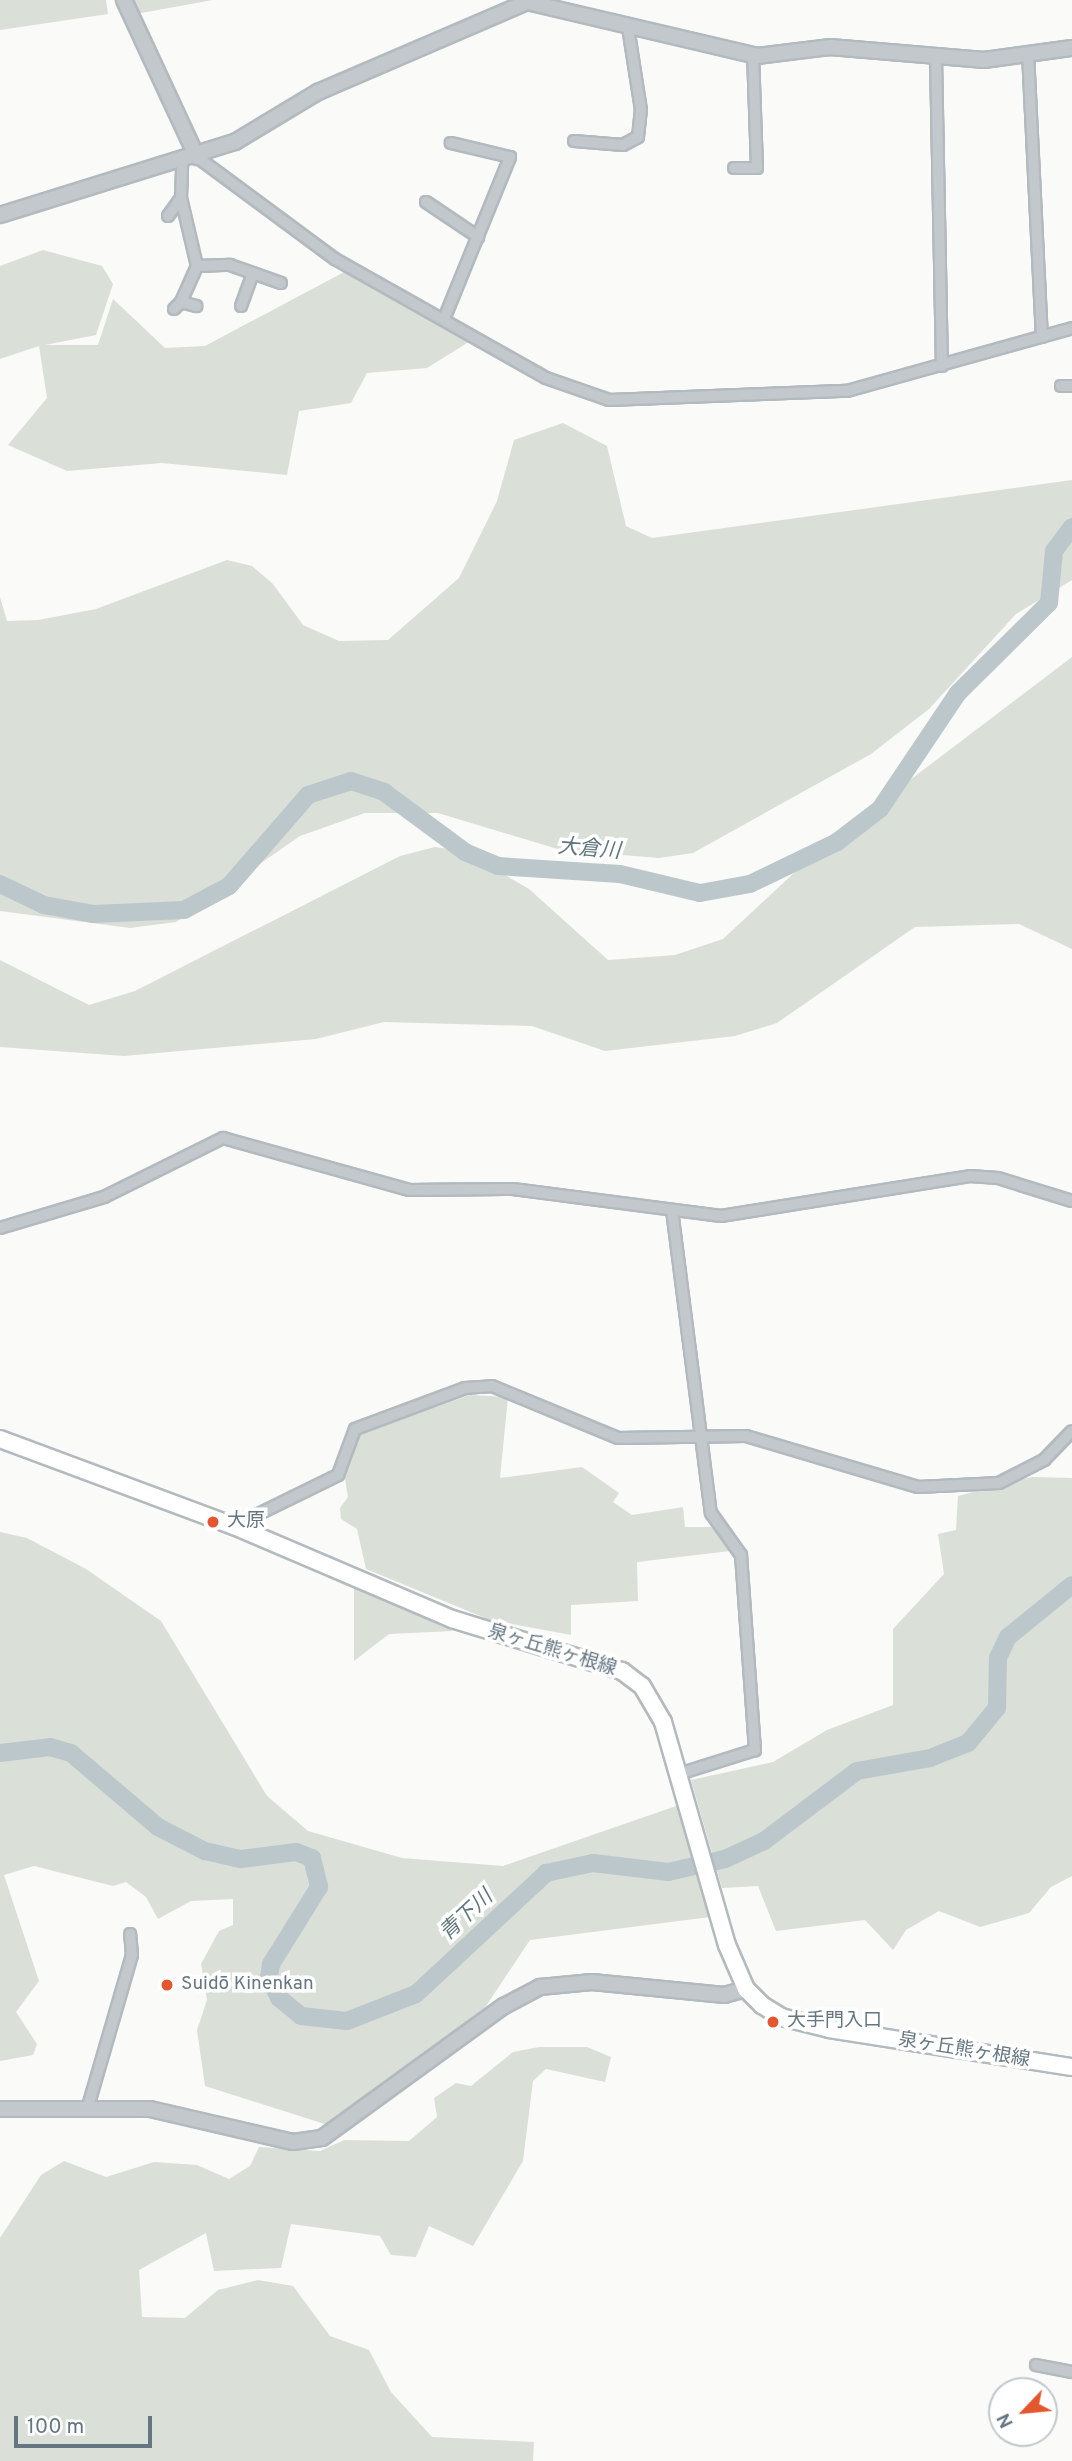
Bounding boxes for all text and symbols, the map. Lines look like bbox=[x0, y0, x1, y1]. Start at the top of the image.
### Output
water label: 大倉川 bbox=[557, 835, 621, 865]
place label: 大原 bbox=[227, 1511, 265, 1533]
marker: 大原 bbox=[205, 1514, 221, 1530]
street label: 泉ヶ丘熊ヶ根線 bbox=[485, 1621, 619, 1681]
water label: 青下川 bbox=[435, 1885, 499, 1947]
place label: Suidō Kinenkan bbox=[181, 1974, 314, 1996]
marker: Suidō Kinenkan bbox=[159, 1977, 175, 1993]
place label: 大手門入口 bbox=[787, 2011, 882, 2033]
marker: 大手門入口 bbox=[765, 2014, 781, 2030]
street label: 泉ヶ丘熊ヶ根線 bbox=[897, 2029, 1031, 2073]
north arrow bbox=[988, 2377, 1058, 2447]
scale bar bbox=[18, 2402, 156, 2446]
text: N bbox=[992, 2409, 1020, 2432]
text: 100 m bbox=[27, 2414, 84, 2441]

